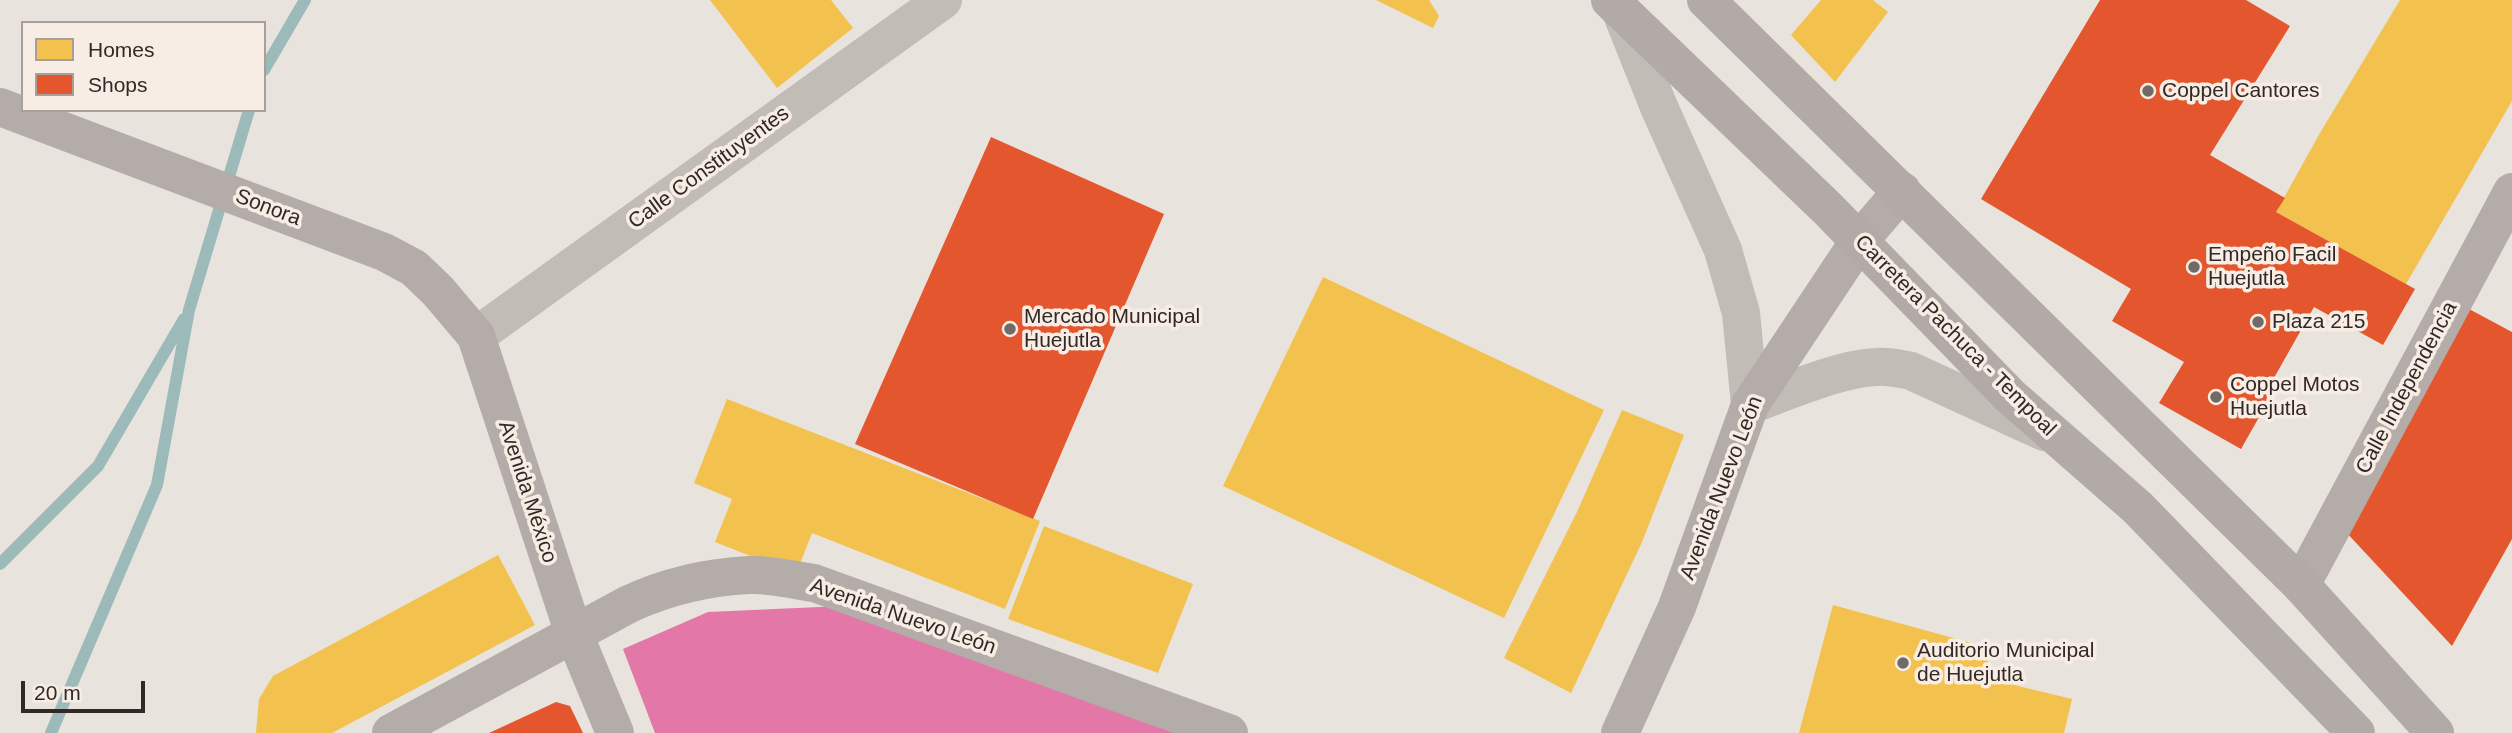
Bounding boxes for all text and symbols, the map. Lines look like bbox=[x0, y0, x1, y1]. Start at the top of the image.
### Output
legend bbox=[21, 21, 266, 112]
text: Homes bbox=[88, 38, 155, 61]
text: Shops bbox=[88, 73, 148, 96]
place label: Coppel Cantores bbox=[2162, 78, 2320, 104]
marker: Coppel Cantores bbox=[2140, 83, 2156, 99]
street label: Calle Constituyentes bbox=[624, 101, 794, 235]
street label: Sonora bbox=[232, 184, 304, 232]
street label: Carretera Pachuca - Tempoal bbox=[1849, 230, 2061, 442]
place label: Empeño Facil Huejutla bbox=[2208, 242, 2336, 292]
marker: Empeño Facil Huejutla bbox=[2186, 259, 2202, 275]
street label: Calle Independencia bbox=[2351, 298, 2463, 478]
place label: Mercado Municipal Huejutla bbox=[1024, 304, 1200, 354]
place label: Plaza 215 bbox=[2272, 309, 2365, 335]
marker: Plaza 215 bbox=[2250, 314, 2266, 330]
marker: Mercado Municipal Huejutla bbox=[1002, 321, 1018, 337]
place label: Coppel Motos Huejutla bbox=[2230, 372, 2360, 422]
marker: Coppel Motos Huejutla bbox=[2208, 389, 2224, 405]
street label: Avenida Nuevo León bbox=[1675, 393, 1769, 583]
street label: Avenida México bbox=[492, 418, 562, 566]
street label: Avenida Nuevo León bbox=[807, 573, 999, 661]
place label: Auditorio Municipal de Huejutla bbox=[1917, 638, 2094, 688]
marker: Auditorio Municipal de Huejutla bbox=[1895, 655, 1911, 671]
scale bar bbox=[24, 666, 149, 710]
text: 20 m bbox=[34, 681, 81, 704]

